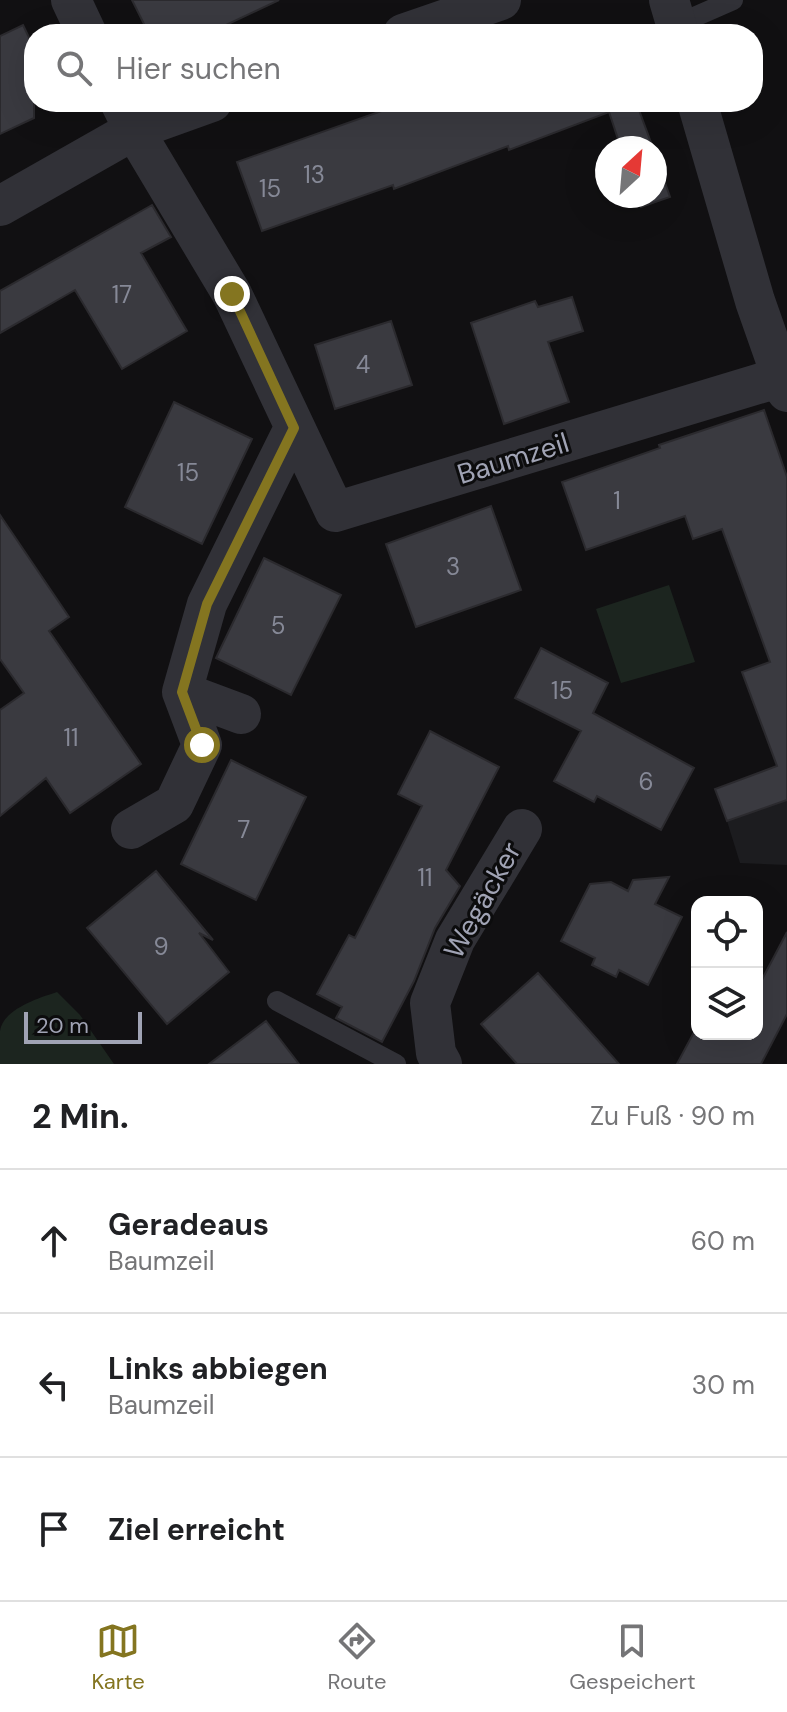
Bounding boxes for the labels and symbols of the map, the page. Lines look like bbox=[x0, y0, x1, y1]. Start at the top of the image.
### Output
north arrow bbox=[595, 136, 667, 208]
house number: 13 bbox=[303, 159, 325, 190]
house number: 15 bbox=[259, 173, 281, 204]
route end bbox=[214, 276, 250, 312]
house number: 17 bbox=[112, 279, 132, 310]
house number: 4 bbox=[356, 349, 370, 380]
street label: Baumzeil bbox=[453, 424, 573, 493]
house number: 15 bbox=[177, 457, 199, 488]
house number: 1 bbox=[613, 485, 621, 516]
house number: 3 bbox=[446, 551, 460, 582]
house number: 5 bbox=[271, 610, 285, 641]
house number: 15 bbox=[551, 675, 573, 706]
house number: 11 bbox=[64, 722, 78, 753]
route start bbox=[184, 727, 220, 763]
house number: 6 bbox=[638, 766, 654, 797]
house number: 7 bbox=[238, 814, 250, 845]
street label: Wegäcker bbox=[435, 835, 530, 965]
house number: 11 bbox=[418, 862, 432, 893]
house number: 9 bbox=[153, 931, 169, 962]
scale bar bbox=[24, 1008, 142, 1044]

